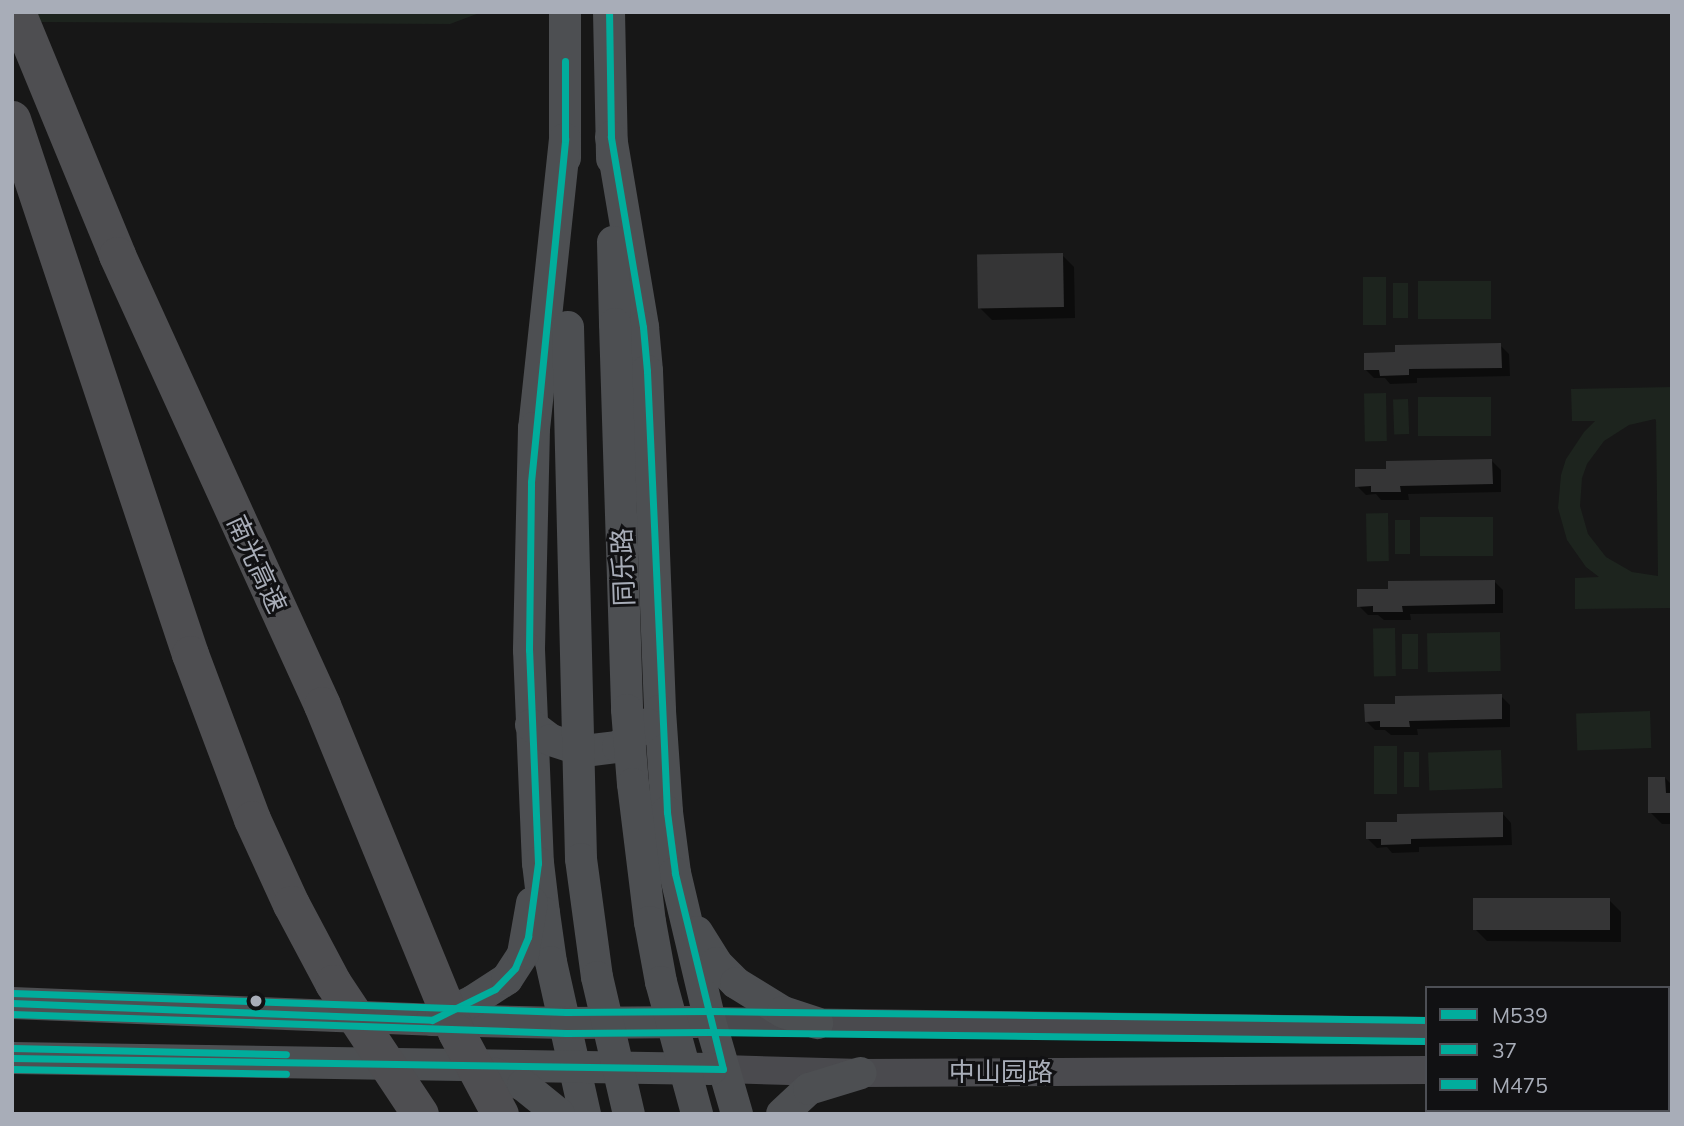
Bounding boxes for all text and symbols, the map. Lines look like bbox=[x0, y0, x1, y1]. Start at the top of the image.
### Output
street label: 南光高速 bbox=[221, 510, 293, 618]
street label: 同乐路 bbox=[606, 527, 640, 607]
legend bbox=[1425, 986, 1670, 1112]
unlabelled marker bbox=[249, 994, 263, 1008]
text: M539 bbox=[1492, 1002, 1548, 1028]
text: 37 bbox=[1492, 1037, 1517, 1063]
street label: 中山园路 bbox=[949, 1056, 1053, 1088]
text: M475 bbox=[1492, 1072, 1548, 1098]

